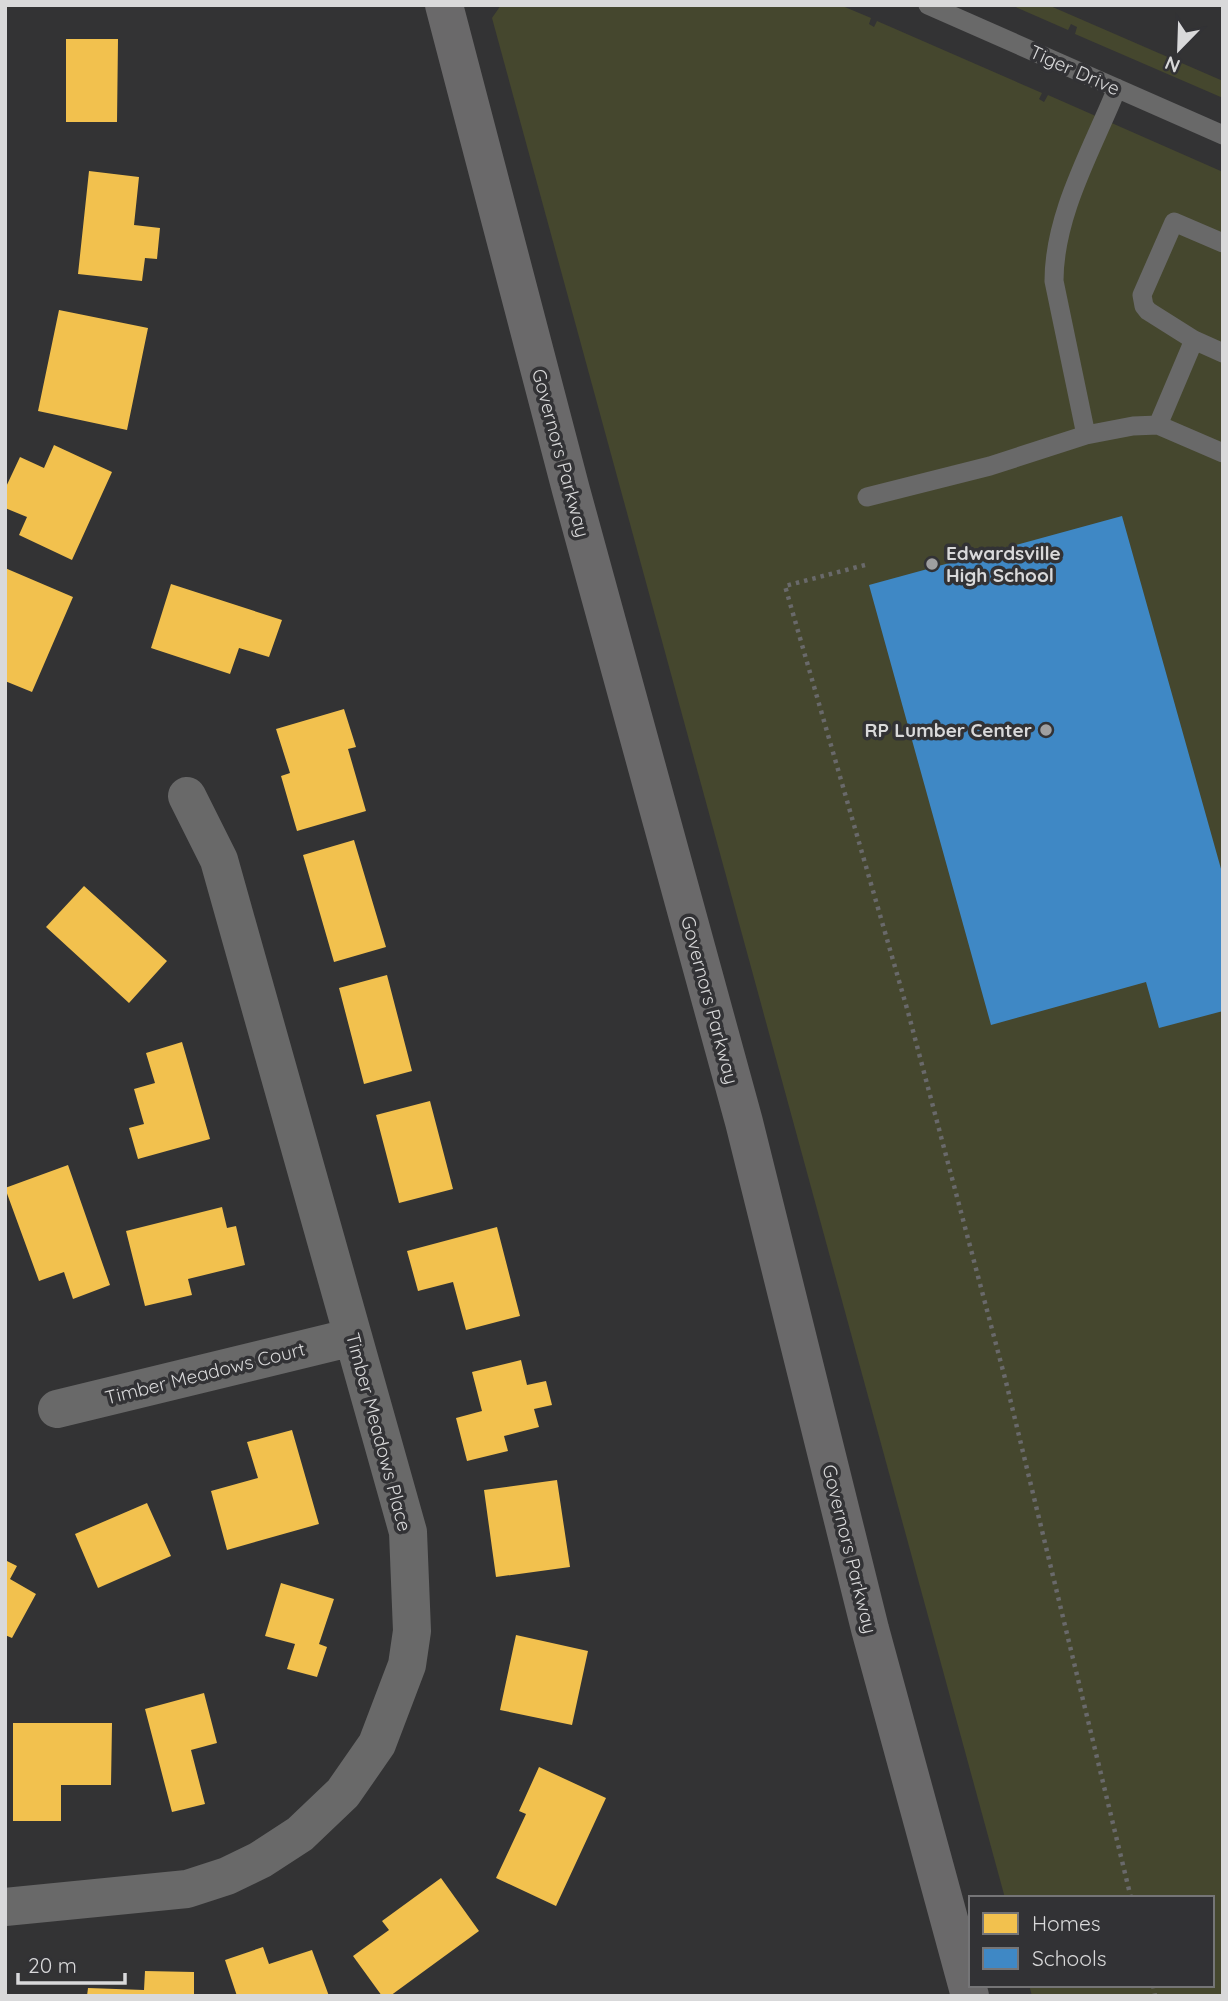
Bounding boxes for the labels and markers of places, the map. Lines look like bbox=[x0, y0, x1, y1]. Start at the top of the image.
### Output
place label: Edwardsville High School bbox=[946, 541, 1061, 587]
marker: Edwardsville High School bbox=[924, 556, 940, 572]
place label: RP Lumber Center bbox=[865, 718, 1032, 742]
marker: RP Lumber Center bbox=[1038, 722, 1054, 738]

